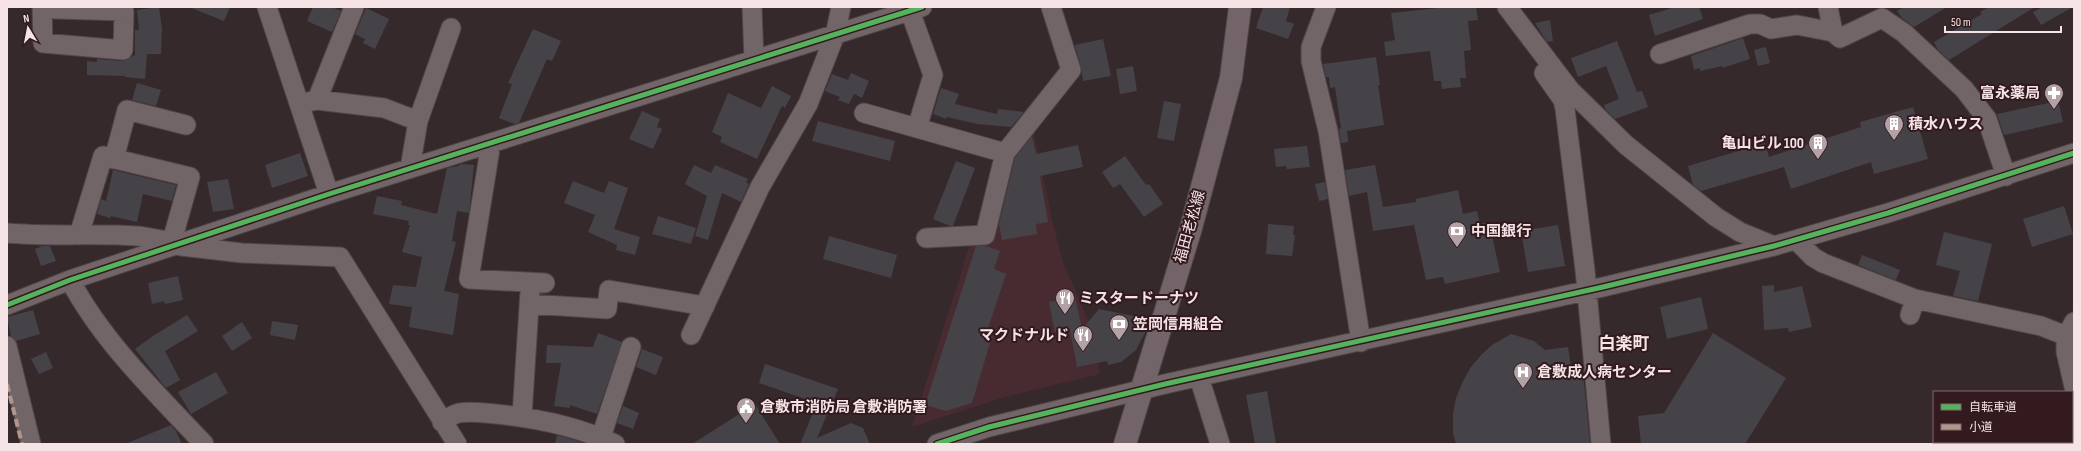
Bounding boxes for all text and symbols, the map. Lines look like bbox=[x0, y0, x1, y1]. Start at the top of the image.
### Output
north arrow bbox=[8, 8, 48, 48]
scale bar bbox=[1945, 8, 2061, 34]
text: N bbox=[22, 12, 30, 26]
text: 50 m bbox=[1951, 15, 1971, 30]
pharmacy icon: 富永薬局 bbox=[2043, 82, 2065, 110]
place label: 富永薬局 bbox=[1980, 84, 2040, 103]
building icon: 積水ハウス bbox=[1883, 113, 1905, 141]
place label: 積水ハウス bbox=[1908, 115, 1983, 134]
building icon: 亀山ビル 100 bbox=[1807, 132, 1829, 160]
place label: 亀山ビル 100 bbox=[1721, 134, 1804, 153]
street label: 福田老松線 bbox=[1171, 188, 1209, 266]
bank icon: 中国銀行 bbox=[1446, 220, 1468, 248]
place label: 中国銀行 bbox=[1471, 222, 1531, 241]
restaurant icon: ミスタードーナツ bbox=[1054, 287, 1076, 315]
place label: ミスタードーナツ bbox=[1079, 289, 1199, 308]
bank icon: 笠岡信用組合 bbox=[1108, 313, 1130, 341]
place label: 笠岡信用組合 bbox=[1133, 315, 1224, 334]
restaurant icon: マクドナルド bbox=[1072, 324, 1094, 352]
place label: マクドナルド bbox=[979, 326, 1069, 345]
district label: 白楽町 bbox=[1599, 334, 1650, 354]
hospital icon: 倉敷成人病センター bbox=[1512, 361, 1534, 389]
place label: 倉敷成人病センター bbox=[1537, 363, 1672, 382]
legend bbox=[1933, 391, 2073, 443]
public building icon: 倉敷市消防局 倉敷消防署 bbox=[735, 396, 757, 424]
place label: 倉敷市消防局 倉敷消防署 bbox=[760, 398, 927, 417]
text: 自転車道 bbox=[1969, 400, 2017, 415]
text: 小道 bbox=[1969, 420, 1993, 435]

